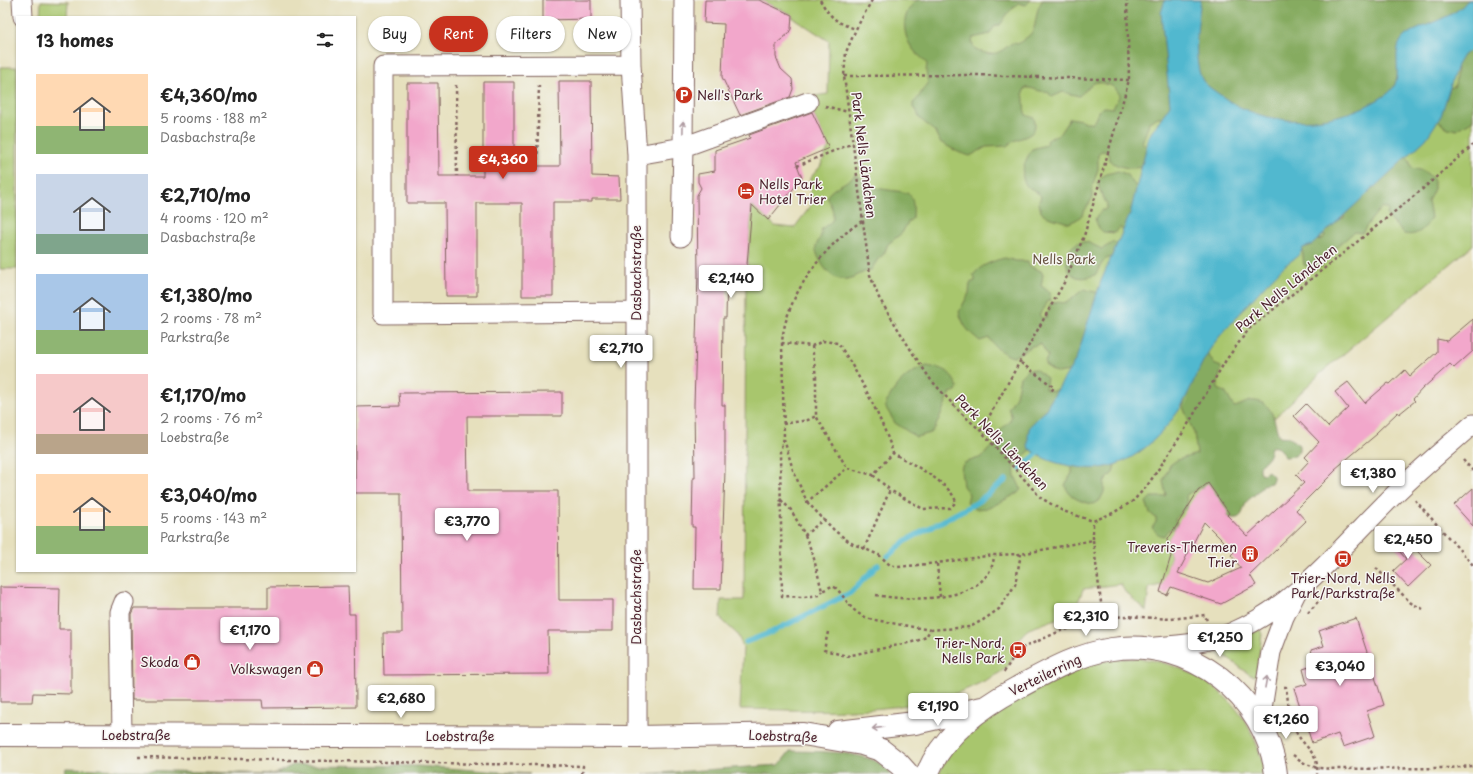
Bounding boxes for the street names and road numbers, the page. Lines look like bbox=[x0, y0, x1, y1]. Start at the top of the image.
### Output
street label: Park Nells Ländchen bbox=[847, 91, 882, 219]
street label: Dasbachstraße bbox=[626, 225, 645, 321]
street label: Park Nells Ländchen bbox=[1231, 239, 1340, 336]
street label: Park Nells Ländchen bbox=[951, 389, 1053, 494]
street label: Dasbachstraße bbox=[626, 549, 645, 645]
street label: Verteilerring bbox=[1006, 649, 1084, 700]
street label: Loebstraße bbox=[101, 725, 171, 744]
street label: Loebstraße bbox=[748, 725, 818, 746]
street label: Loebstraße bbox=[425, 726, 495, 745]

